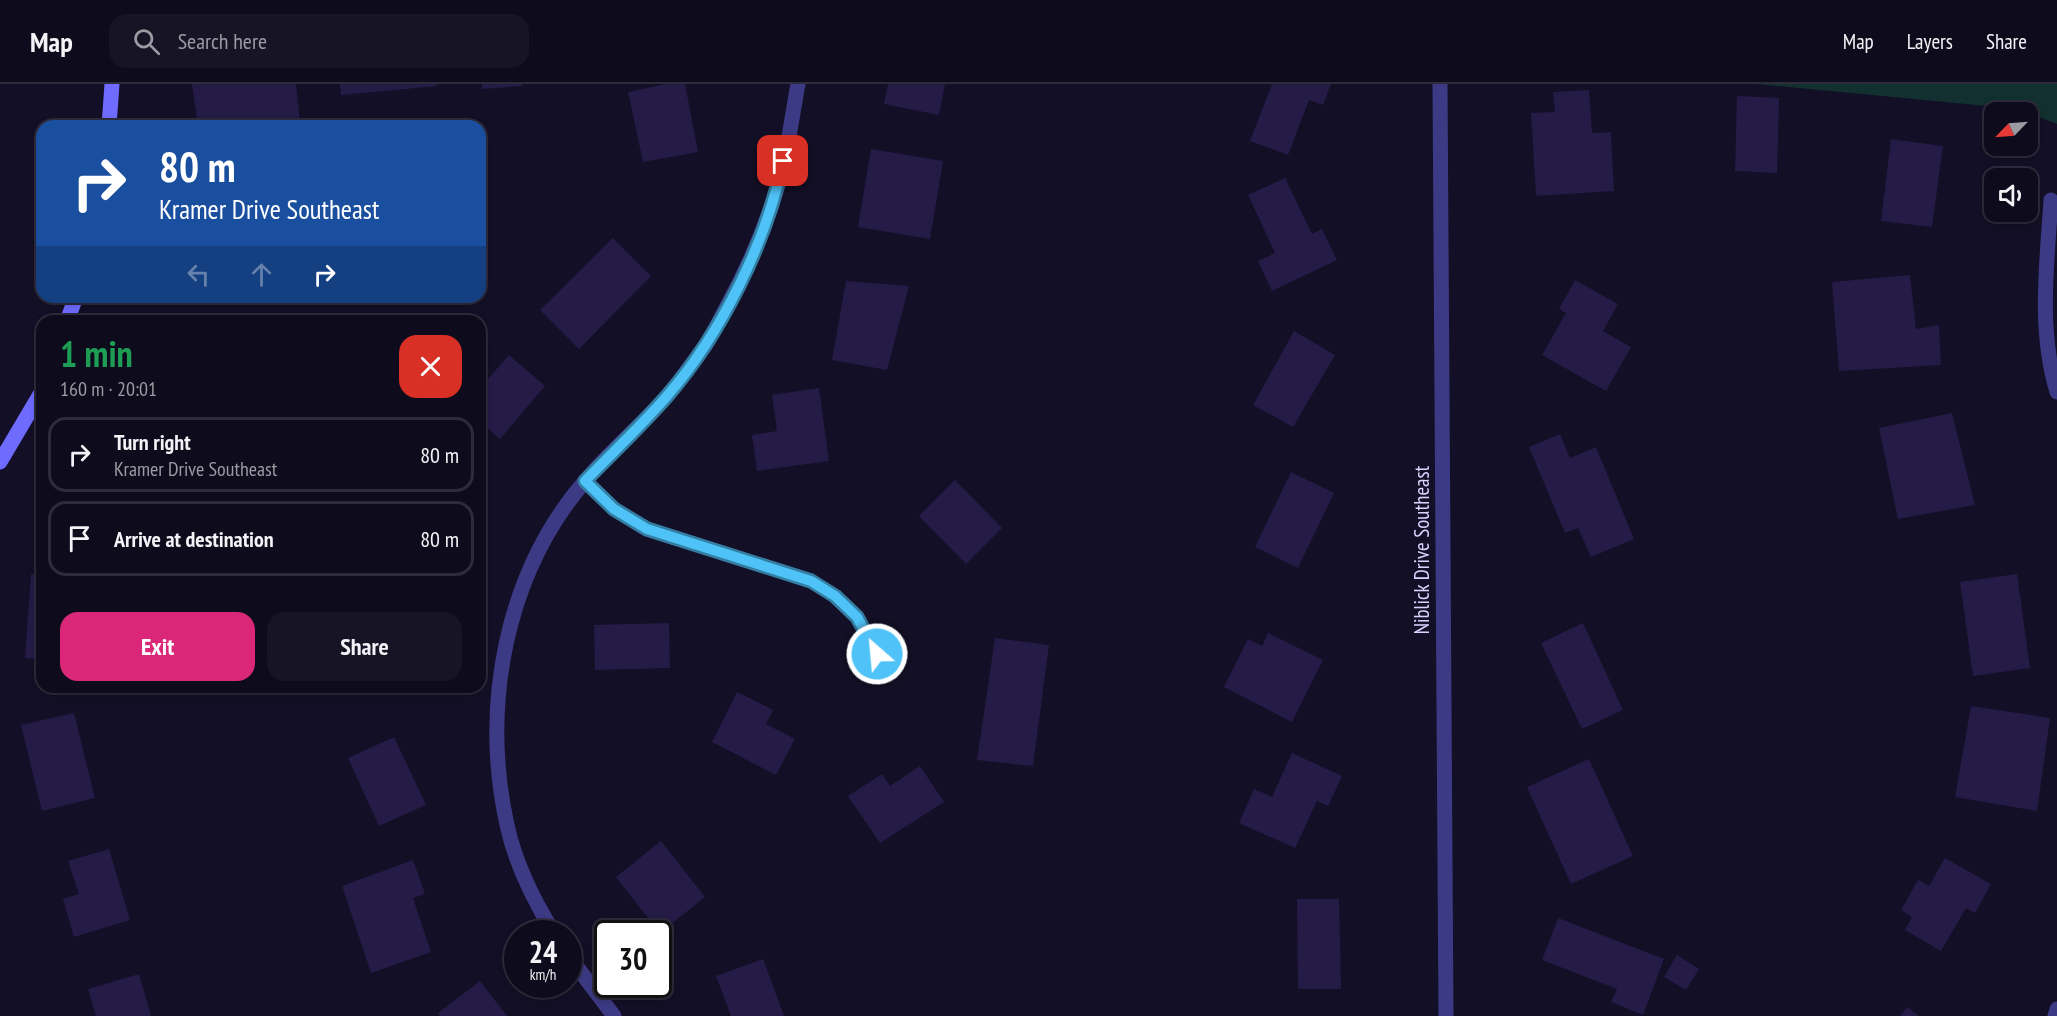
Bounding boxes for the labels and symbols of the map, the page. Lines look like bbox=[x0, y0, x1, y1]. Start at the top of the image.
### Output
north arrow bbox=[1984, 102, 2038, 156]
pin bbox=[757, 135, 808, 186]
street label: Niblick Drive Southeast bbox=[1408, 465, 1435, 634]
position arrow bbox=[845, 622, 909, 686]
speed limit sign: 30 bbox=[594, 920, 672, 998]

